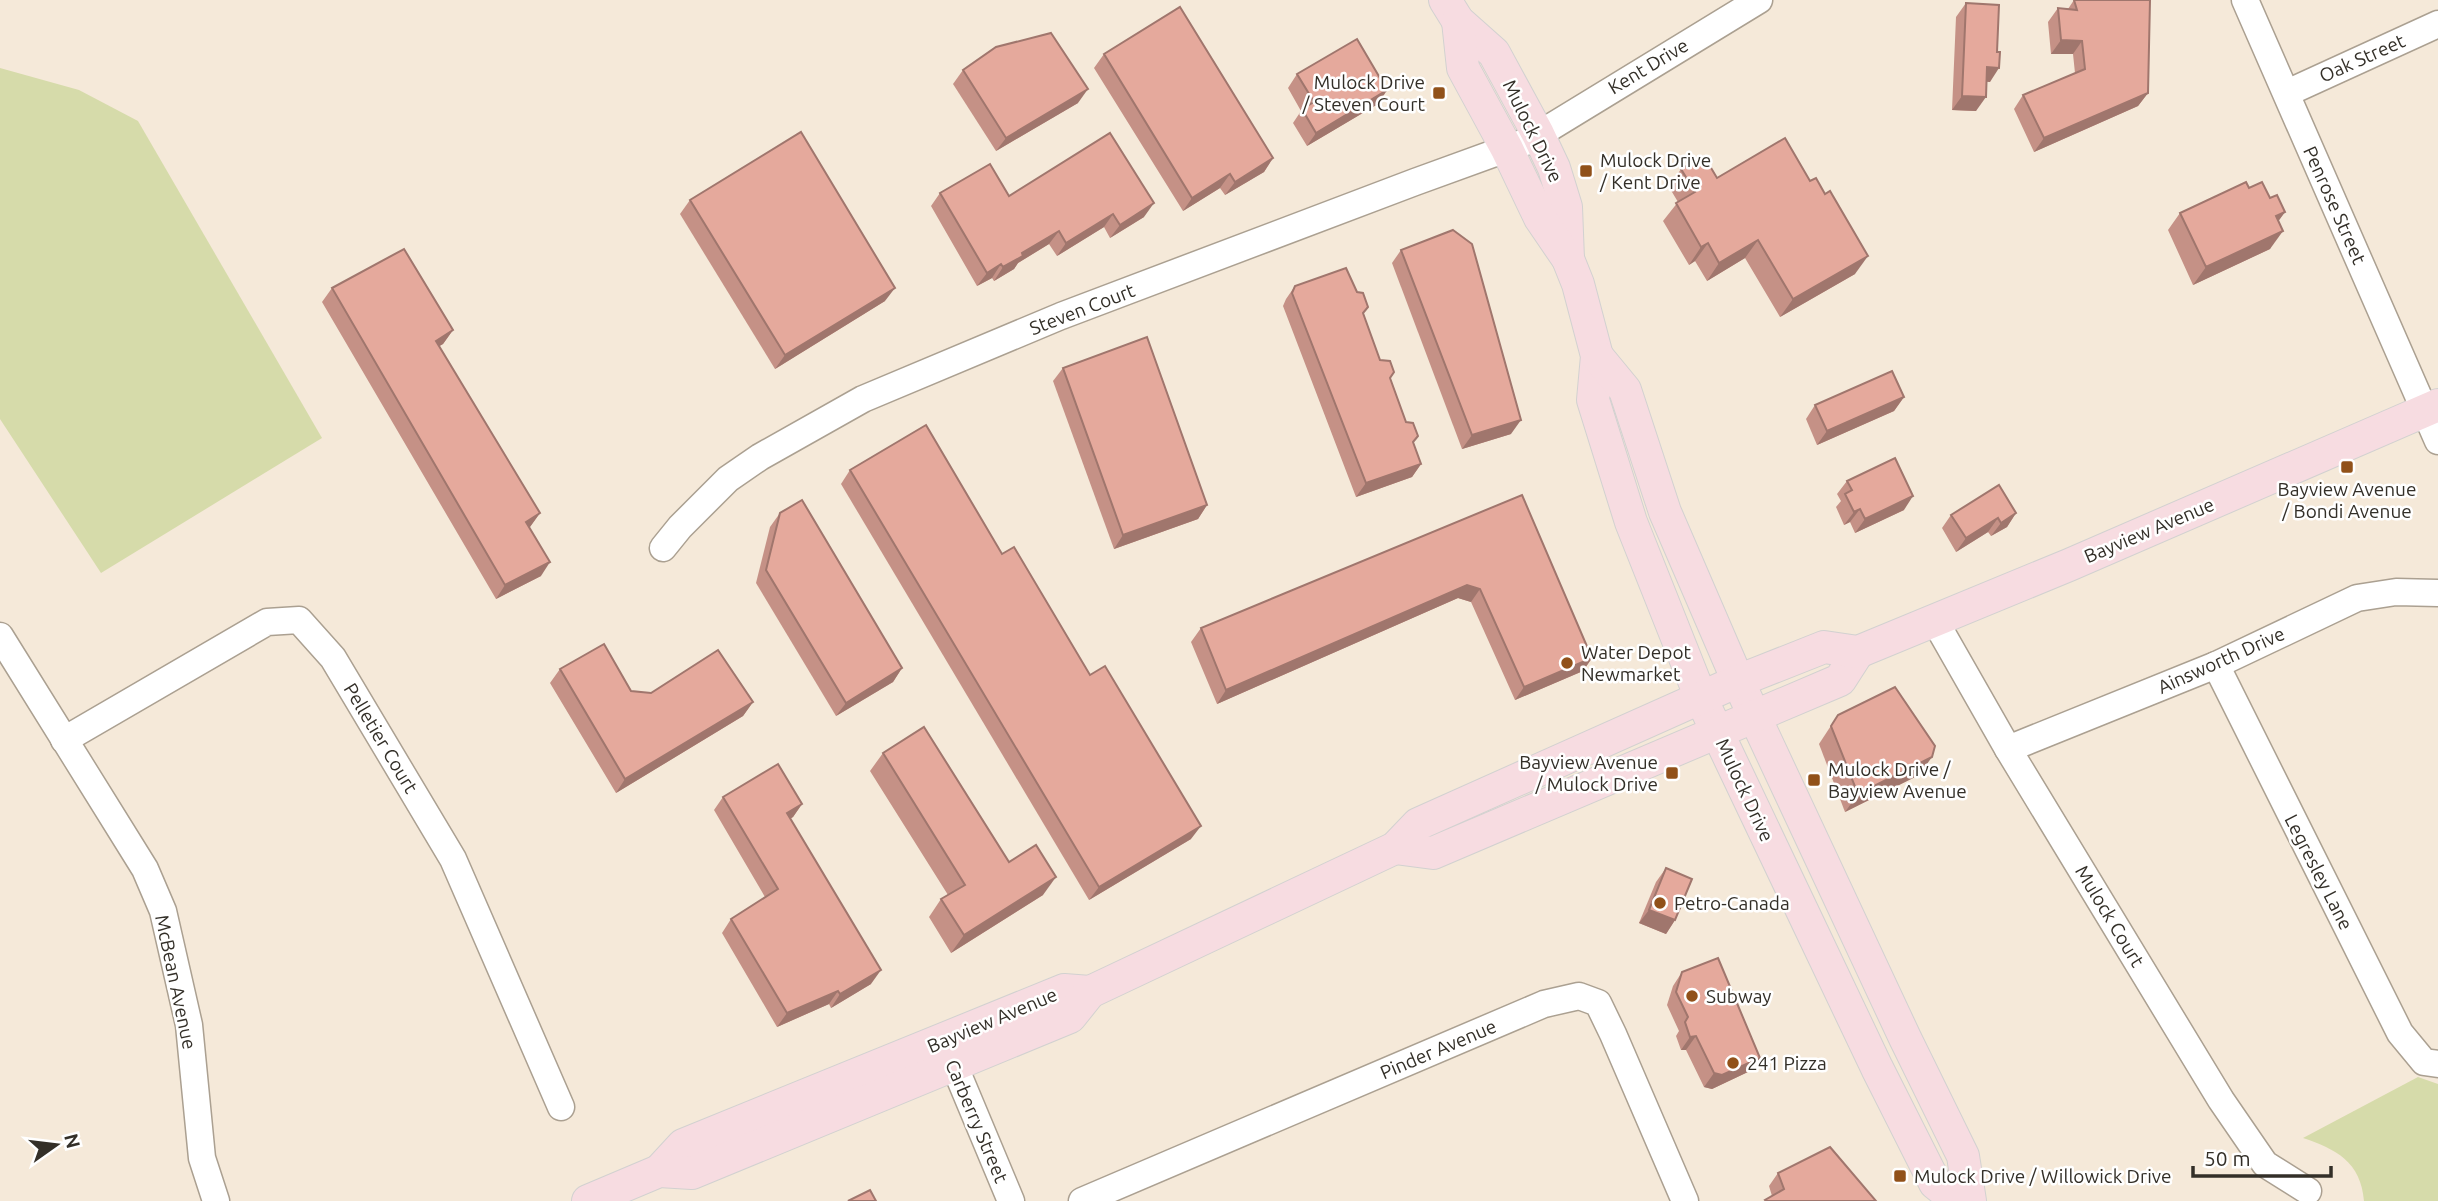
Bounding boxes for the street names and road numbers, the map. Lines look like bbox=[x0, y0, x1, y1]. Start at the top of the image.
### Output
street label: Oak Street bbox=[2316, 29, 2409, 87]
street label: Kent Drive bbox=[1604, 34, 1692, 98]
street label: Mulock Drive bbox=[1499, 76, 1567, 186]
street label: Penrose Street bbox=[2299, 143, 2371, 268]
street label: Steven Court bbox=[1026, 279, 1138, 339]
street label: Bayview Avenue bbox=[2081, 493, 2217, 567]
street label: Ainsworth Drive bbox=[2154, 622, 2288, 698]
street label: Pelletier Court bbox=[340, 679, 423, 797]
street label: Mulock Drive bbox=[1712, 735, 1778, 845]
street label: Legresley Lane bbox=[2280, 811, 2358, 933]
street label: Mulock Court bbox=[2071, 861, 2149, 971]
street label: McBean Avenue bbox=[151, 913, 201, 1051]
street label: Bayview Avenue bbox=[924, 983, 1060, 1057]
street label: Pinder Avenue bbox=[1377, 1015, 1499, 1083]
street label: Carberry Street bbox=[941, 1056, 1013, 1186]

